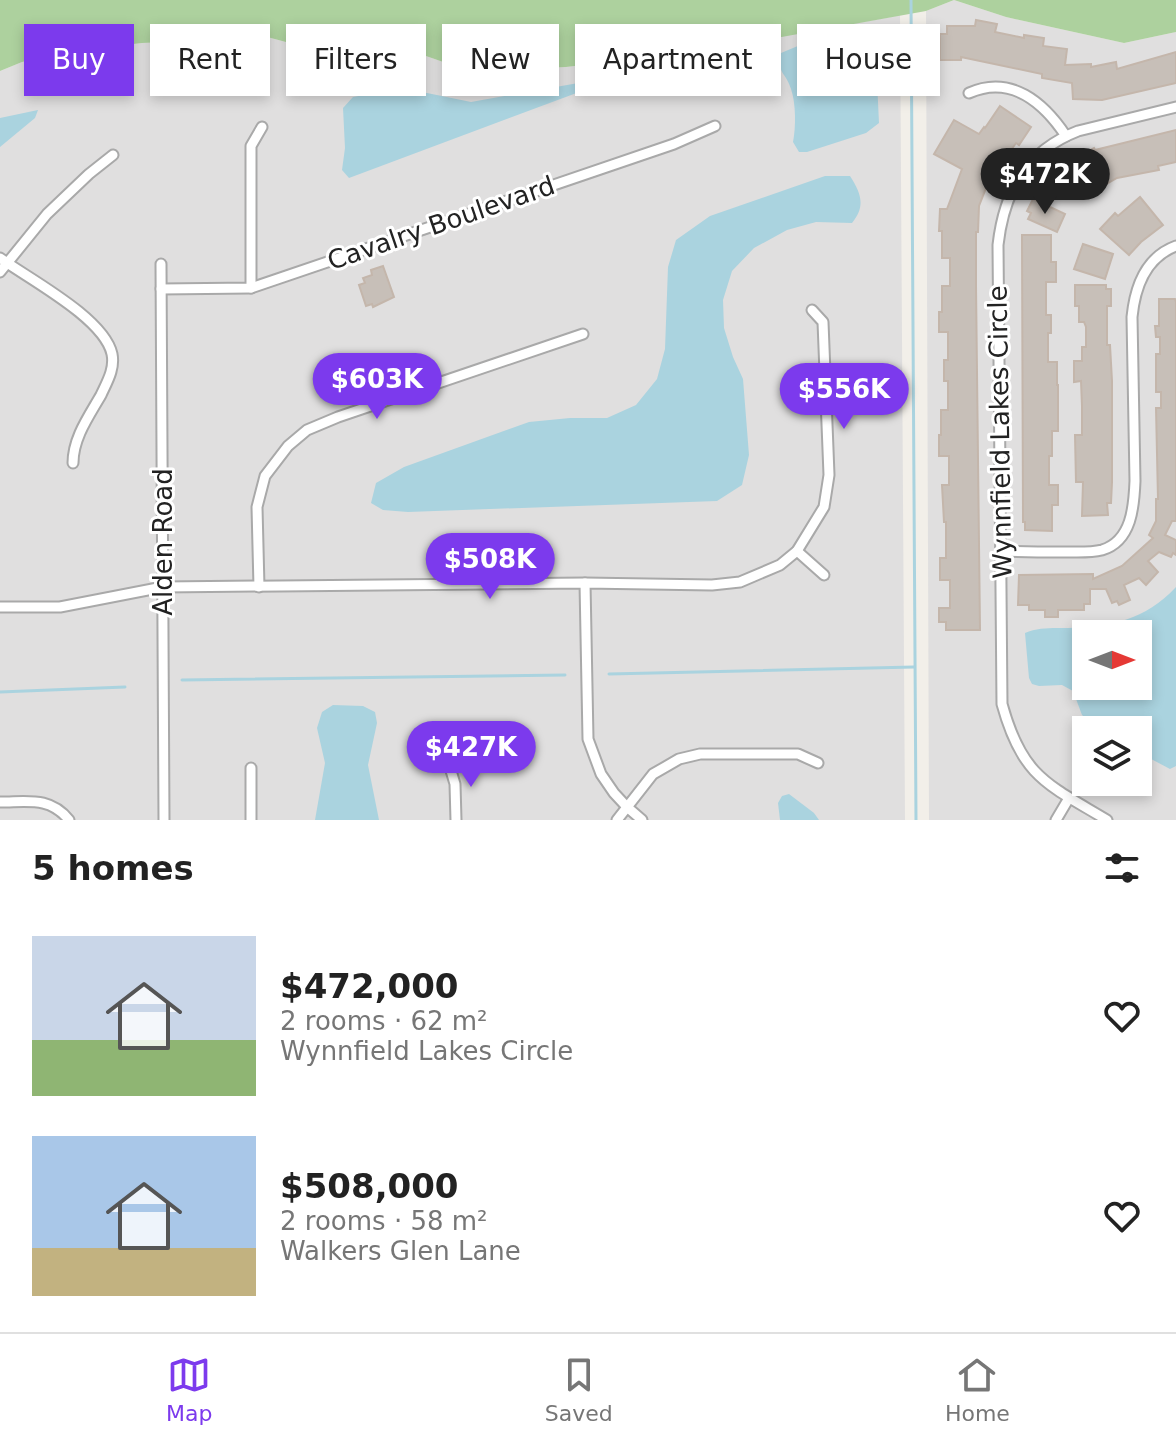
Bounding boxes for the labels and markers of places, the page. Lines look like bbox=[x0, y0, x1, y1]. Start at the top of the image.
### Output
pin: $472K bbox=[989, 148, 1101, 216]
pin: $603K bbox=[321, 353, 433, 421]
pin: $556K bbox=[788, 363, 900, 431]
pin: $508K bbox=[434, 533, 546, 601]
pin: $427K bbox=[415, 721, 527, 789]

